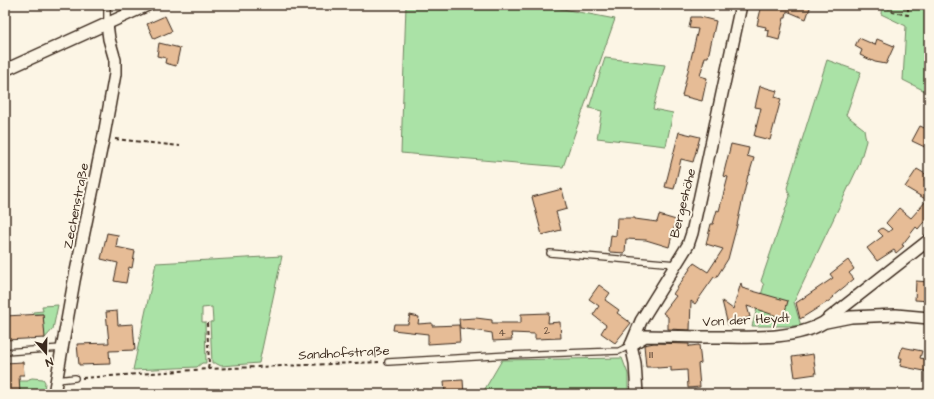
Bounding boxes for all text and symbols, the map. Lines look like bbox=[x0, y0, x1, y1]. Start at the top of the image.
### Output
street label: Zechenstraße bbox=[59, 161, 93, 251]
street label: Bergeshöhe bbox=[666, 166, 701, 240]
street label: Von der Heydt bbox=[702, 309, 791, 332]
house number: 2 bbox=[544, 323, 551, 338]
house number: 4 bbox=[498, 325, 506, 340]
north arrow bbox=[26, 333, 66, 373]
street label: Sandhofstraße bbox=[298, 342, 390, 364]
house number: 111 bbox=[649, 347, 654, 362]
text: N bbox=[43, 354, 55, 370]

